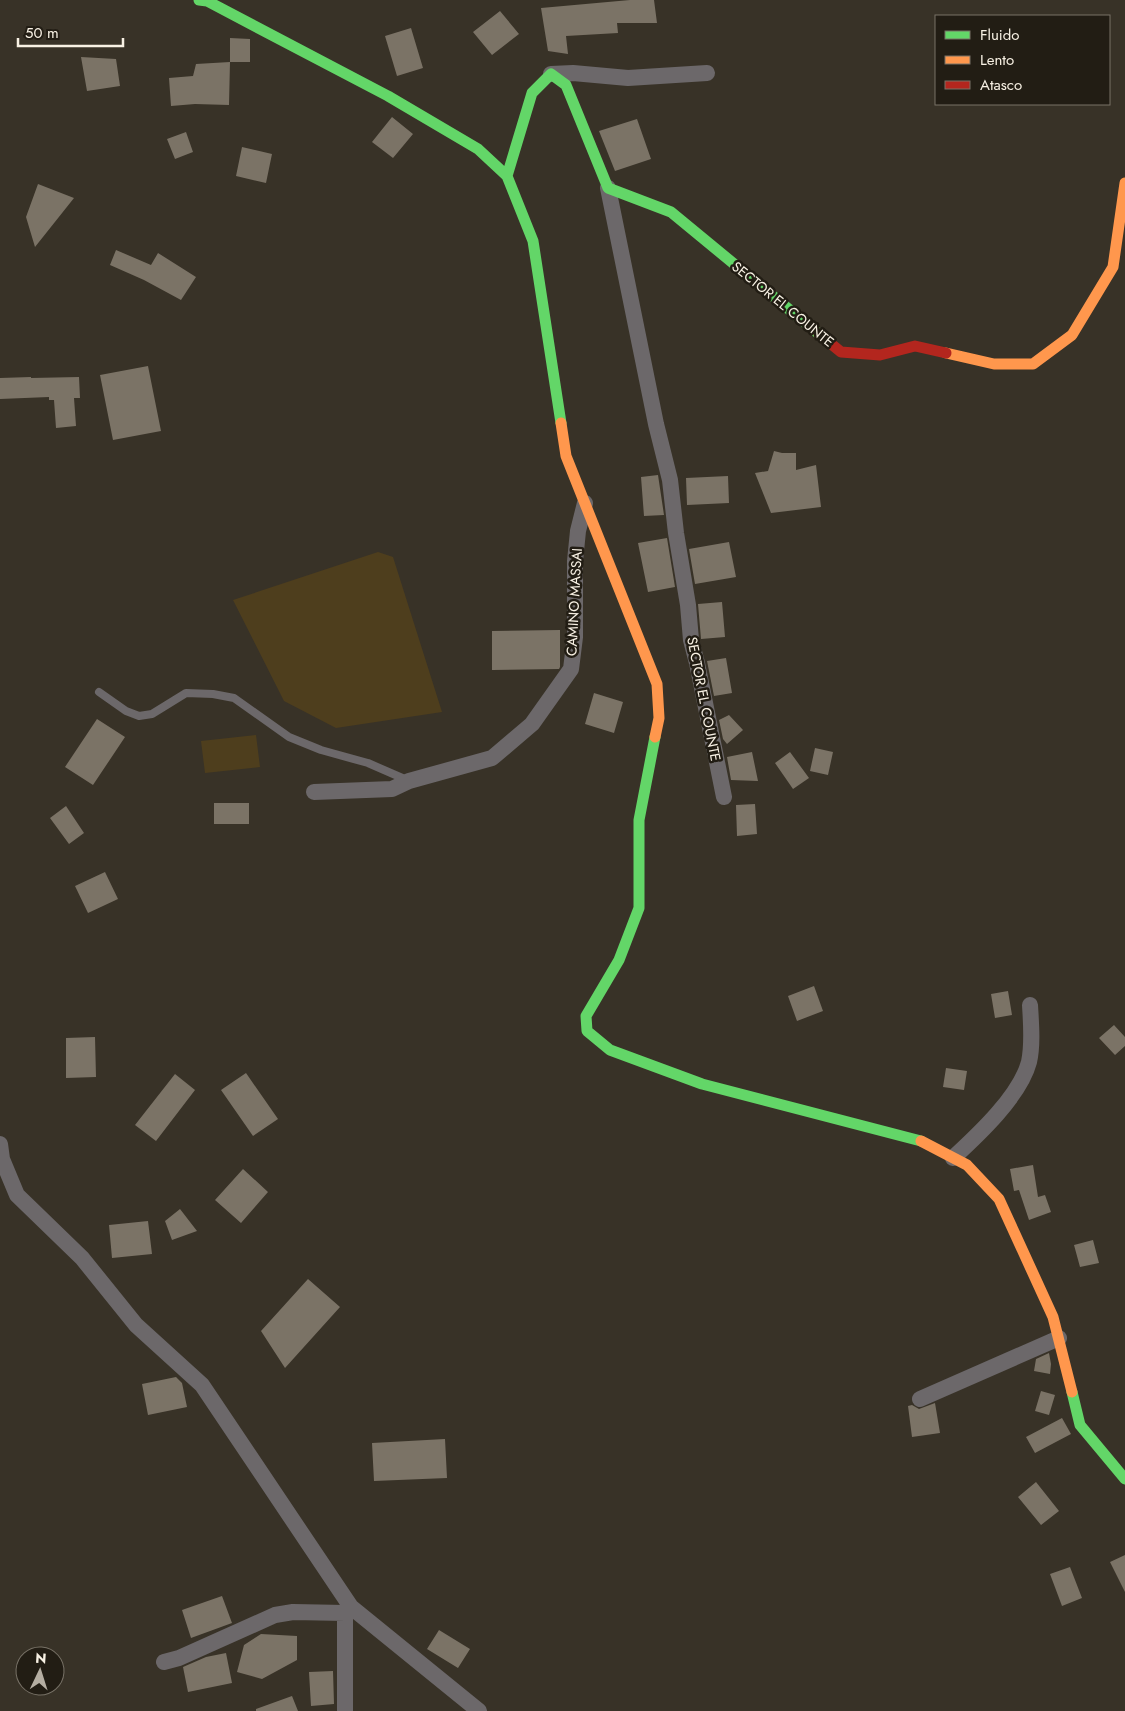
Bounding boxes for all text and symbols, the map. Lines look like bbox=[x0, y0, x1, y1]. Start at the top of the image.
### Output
scale bar bbox=[18, 15, 122, 47]
legend bbox=[935, 15, 1110, 105]
text: 50 m bbox=[25, 22, 59, 44]
text: Fluido bbox=[980, 24, 1019, 46]
text: Lento bbox=[980, 49, 1014, 71]
text: Atasco bbox=[980, 74, 1022, 96]
street label: SECTOR EL COUNTE bbox=[728, 257, 838, 351]
street label: CAMINO MASSAI bbox=[561, 548, 587, 656]
street label: SECTOR EL COUNTE bbox=[682, 635, 726, 763]
north arrow bbox=[15, 1646, 65, 1696]
text: N bbox=[35, 1648, 47, 1668]

